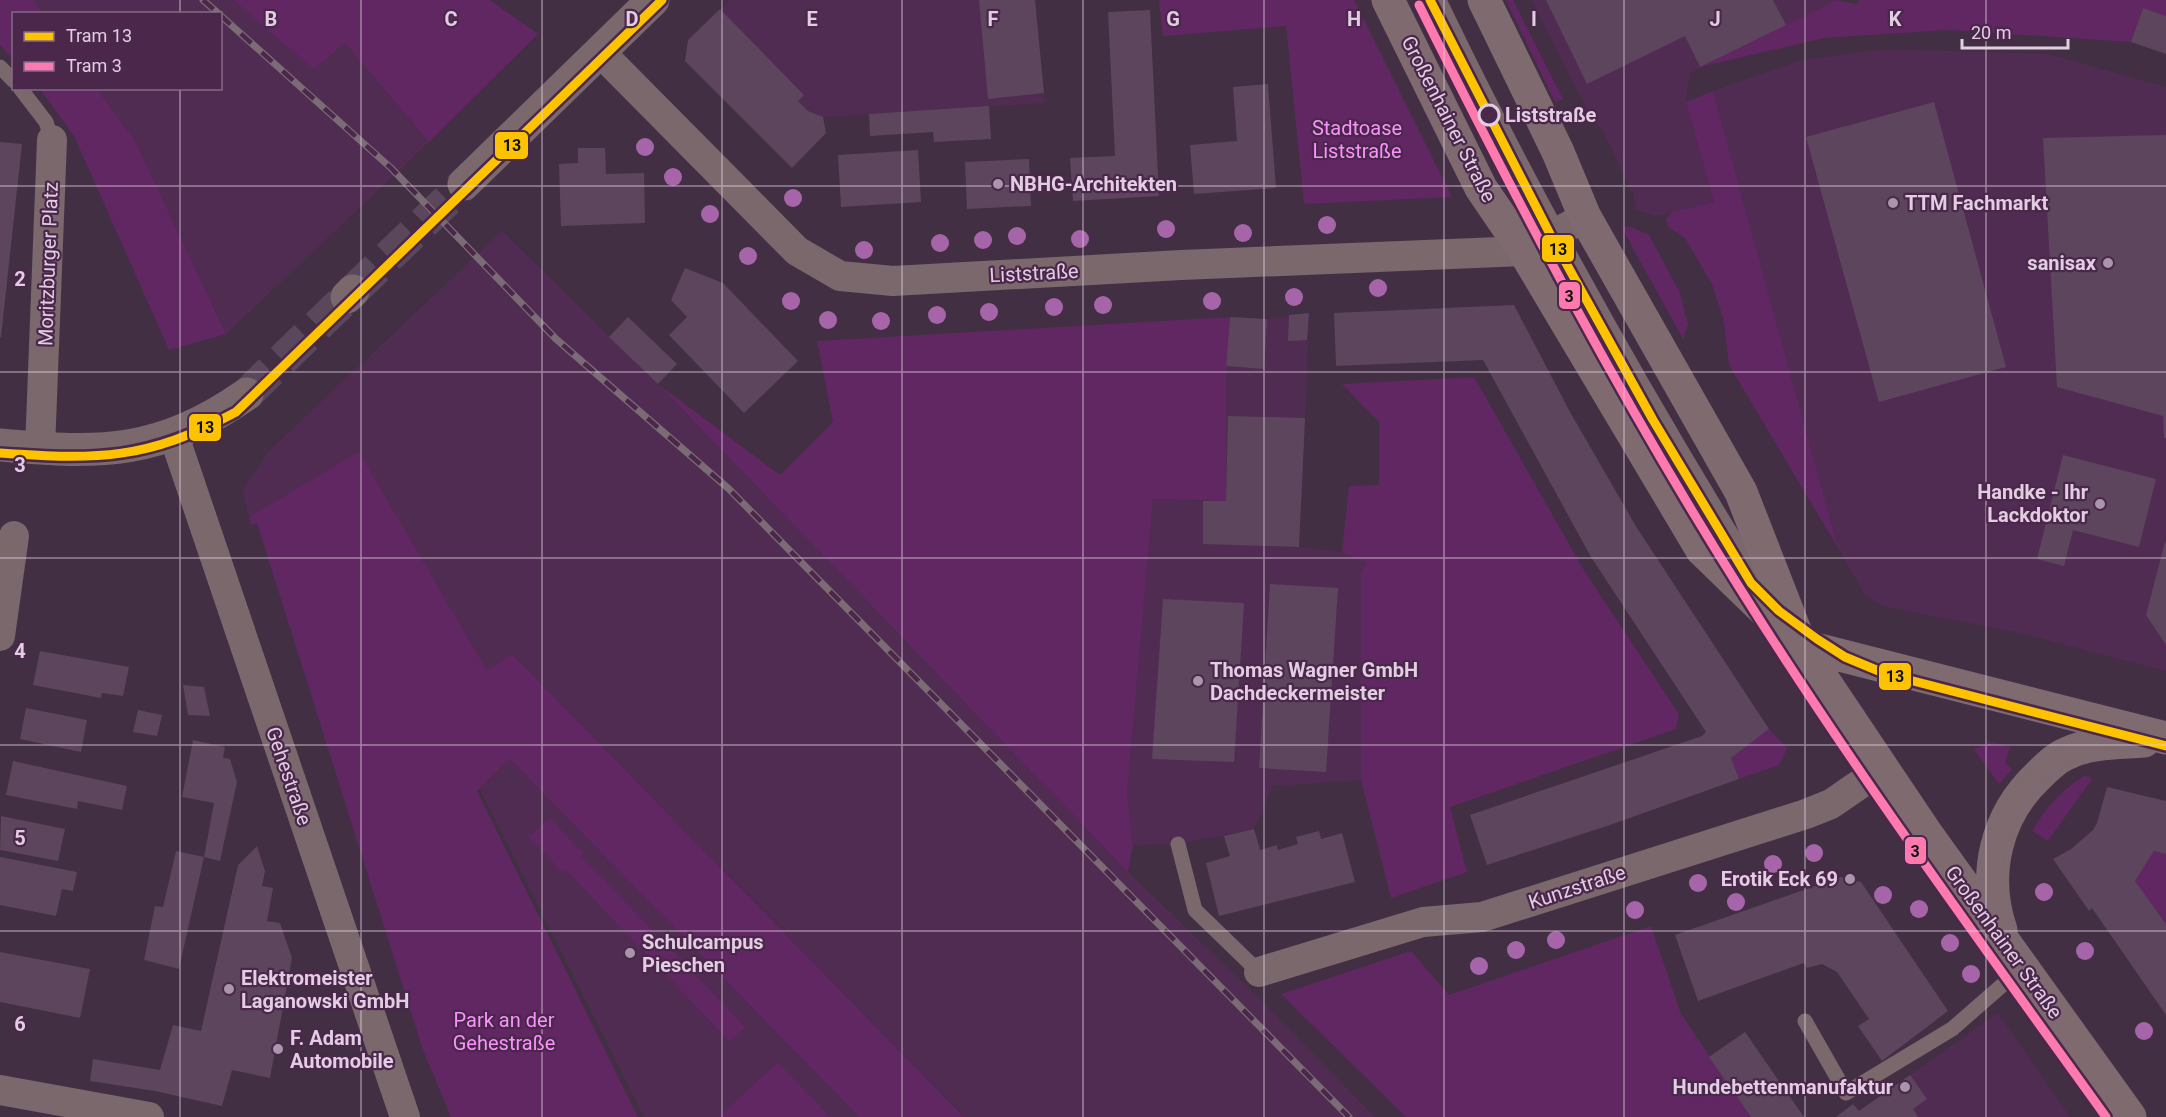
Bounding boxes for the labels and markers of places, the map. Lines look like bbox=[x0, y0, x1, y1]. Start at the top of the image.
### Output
place label: Liststraße bbox=[1505, 103, 1597, 127]
marker: Liststraße bbox=[1478, 104, 1500, 126]
place label: NBHG-Architekten bbox=[1010, 172, 1177, 196]
marker: NBHG-Architekten bbox=[991, 177, 1005, 191]
place label: TTM Fachmarkt bbox=[1905, 191, 2048, 215]
marker: TTM Fachmarkt bbox=[1886, 196, 1900, 210]
place label: sanisax bbox=[2027, 251, 2097, 275]
marker: sanisax bbox=[2101, 256, 2115, 270]
place label: Handke - Ihr Lackdoktor bbox=[1977, 480, 2089, 527]
marker: Handke - Ihr Lackdoktor bbox=[2093, 497, 2107, 511]
place label: Thomas Wagner GmbH Dachdeckermeister bbox=[1210, 658, 1418, 705]
marker: Thomas Wagner GmbH Dachdeckermeister bbox=[1191, 674, 1205, 688]
place label: Erotik Eck 69 bbox=[1721, 867, 1838, 891]
marker: Erotik Eck 69 bbox=[1843, 872, 1857, 886]
place label: Schulcampus Pieschen bbox=[642, 930, 764, 977]
marker: Schulcampus Pieschen bbox=[623, 946, 637, 960]
place label: Elektromeister Laganowski GmbH bbox=[241, 966, 409, 1013]
marker: Elektromeister Laganowski GmbH bbox=[222, 982, 236, 996]
place label: F. Adam Automobile bbox=[290, 1026, 394, 1073]
marker: F. Adam Automobile bbox=[271, 1042, 285, 1056]
place label: Hundebettenmanufaktur bbox=[1673, 1075, 1894, 1099]
marker: Hundebettenmanufaktur bbox=[1898, 1080, 1912, 1094]

